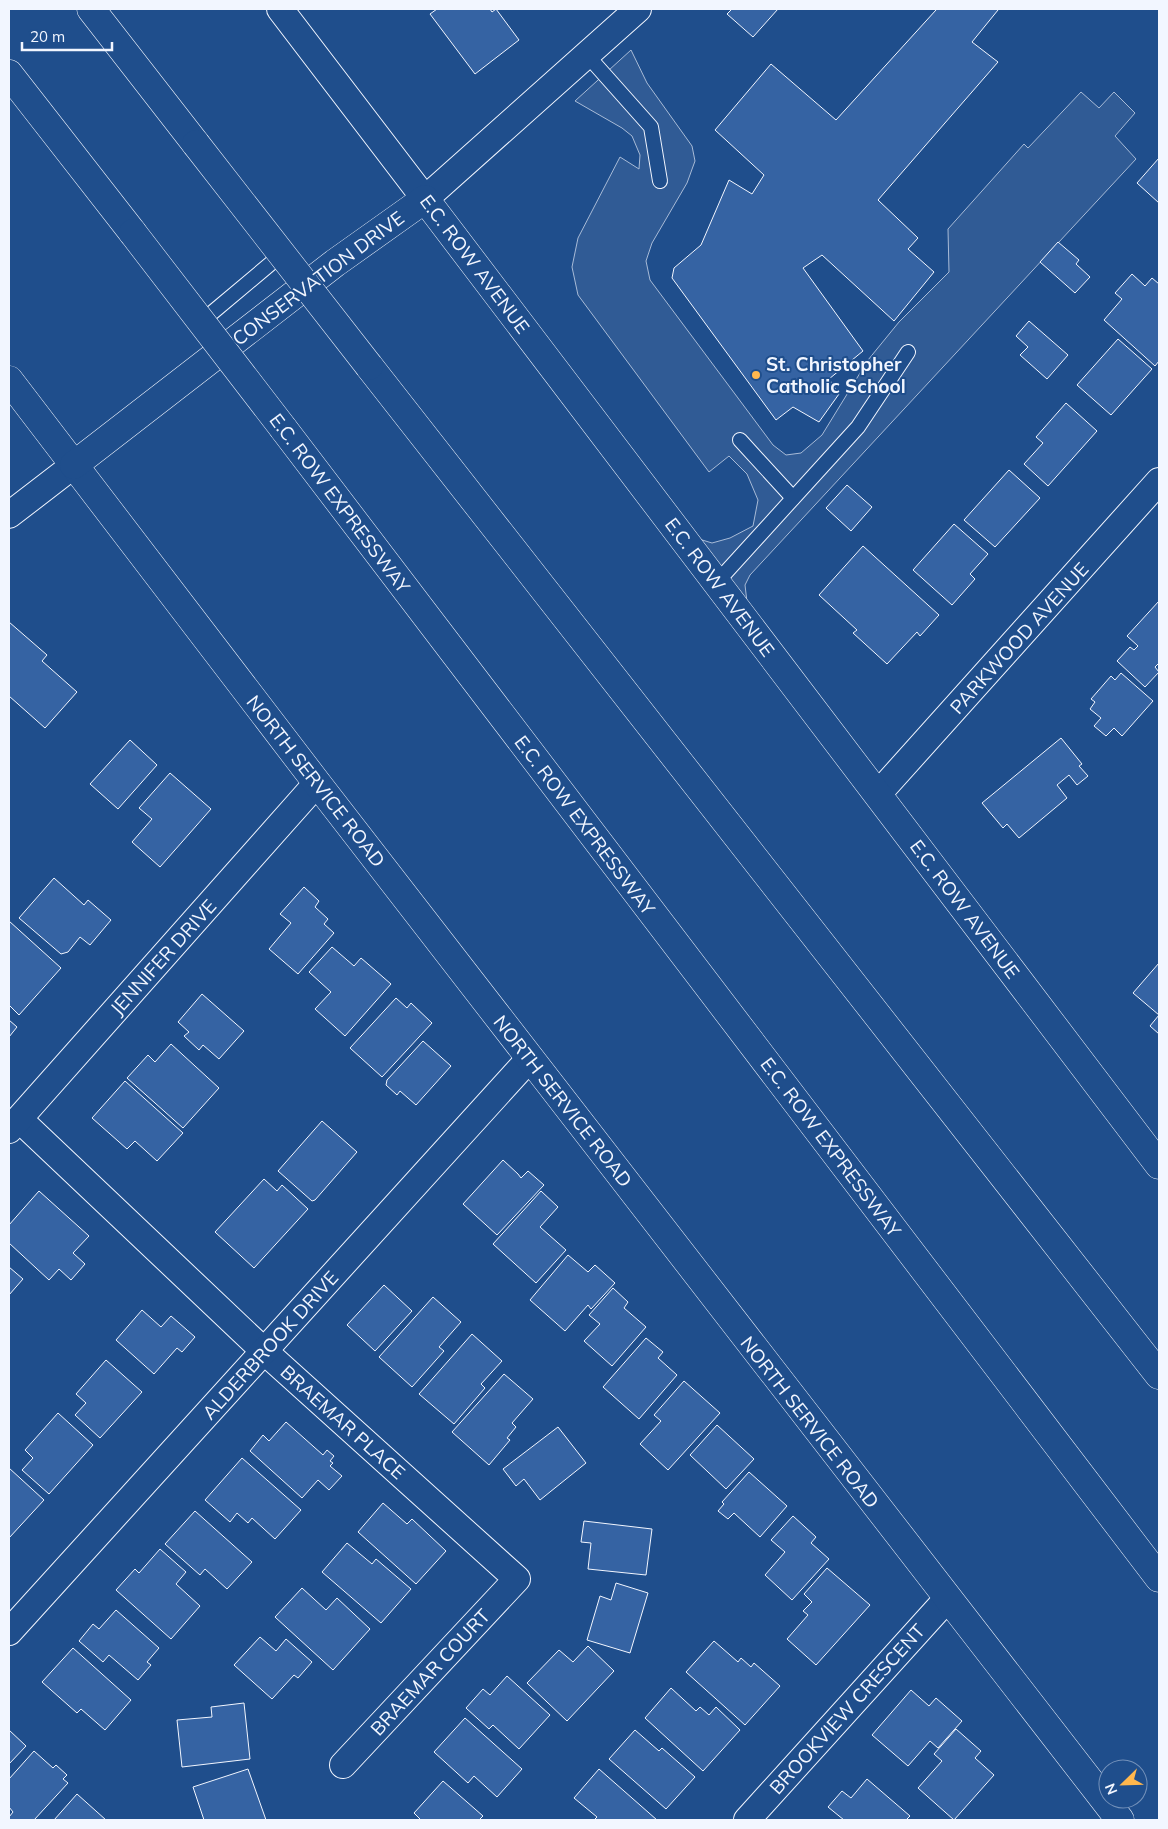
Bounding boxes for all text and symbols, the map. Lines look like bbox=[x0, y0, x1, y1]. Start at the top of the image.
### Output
scale bar bbox=[22, 20, 112, 52]
text: 20 m bbox=[30, 27, 65, 46]
street label: E.C. ROW AVENUE bbox=[415, 190, 535, 338]
street label: CONSERVATION DRIVE bbox=[227, 206, 409, 350]
place label: St. Christopher Catholic School bbox=[766, 352, 906, 398]
marker: St. Christopher Catholic School bbox=[750, 369, 762, 381]
street label: E.C. ROW EXPRESSWAY bbox=[265, 408, 416, 598]
street label: E.C. ROW AVENUE bbox=[660, 513, 780, 661]
street label: PARKWOOD AVENUE bbox=[945, 557, 1093, 719]
street label: NORTH SERVICE ROAD bbox=[241, 690, 391, 872]
street label: E.C. ROW EXPRESSWAY bbox=[510, 730, 661, 920]
street label: E.C. ROW AVENUE bbox=[905, 835, 1025, 983]
street label: JENNIFER DRIVE bbox=[105, 894, 221, 1020]
street label: NORTH SERVICE ROAD bbox=[488, 1010, 638, 1192]
street label: E.C. ROW EXPRESSWAY bbox=[756, 1052, 907, 1242]
street label: ALDERBROOK DRIVE bbox=[197, 1266, 343, 1424]
street label: NORTH SERVICE ROAD bbox=[735, 1331, 885, 1513]
street label: BRAEMAR PLACE bbox=[276, 1360, 410, 1484]
street label: BRAEMAR COURT bbox=[365, 1603, 495, 1740]
street label: BROOKVIEW CRESCENT bbox=[764, 1618, 930, 1799]
north arrow bbox=[1098, 1759, 1148, 1809]
text: N bbox=[1101, 1781, 1121, 1797]

